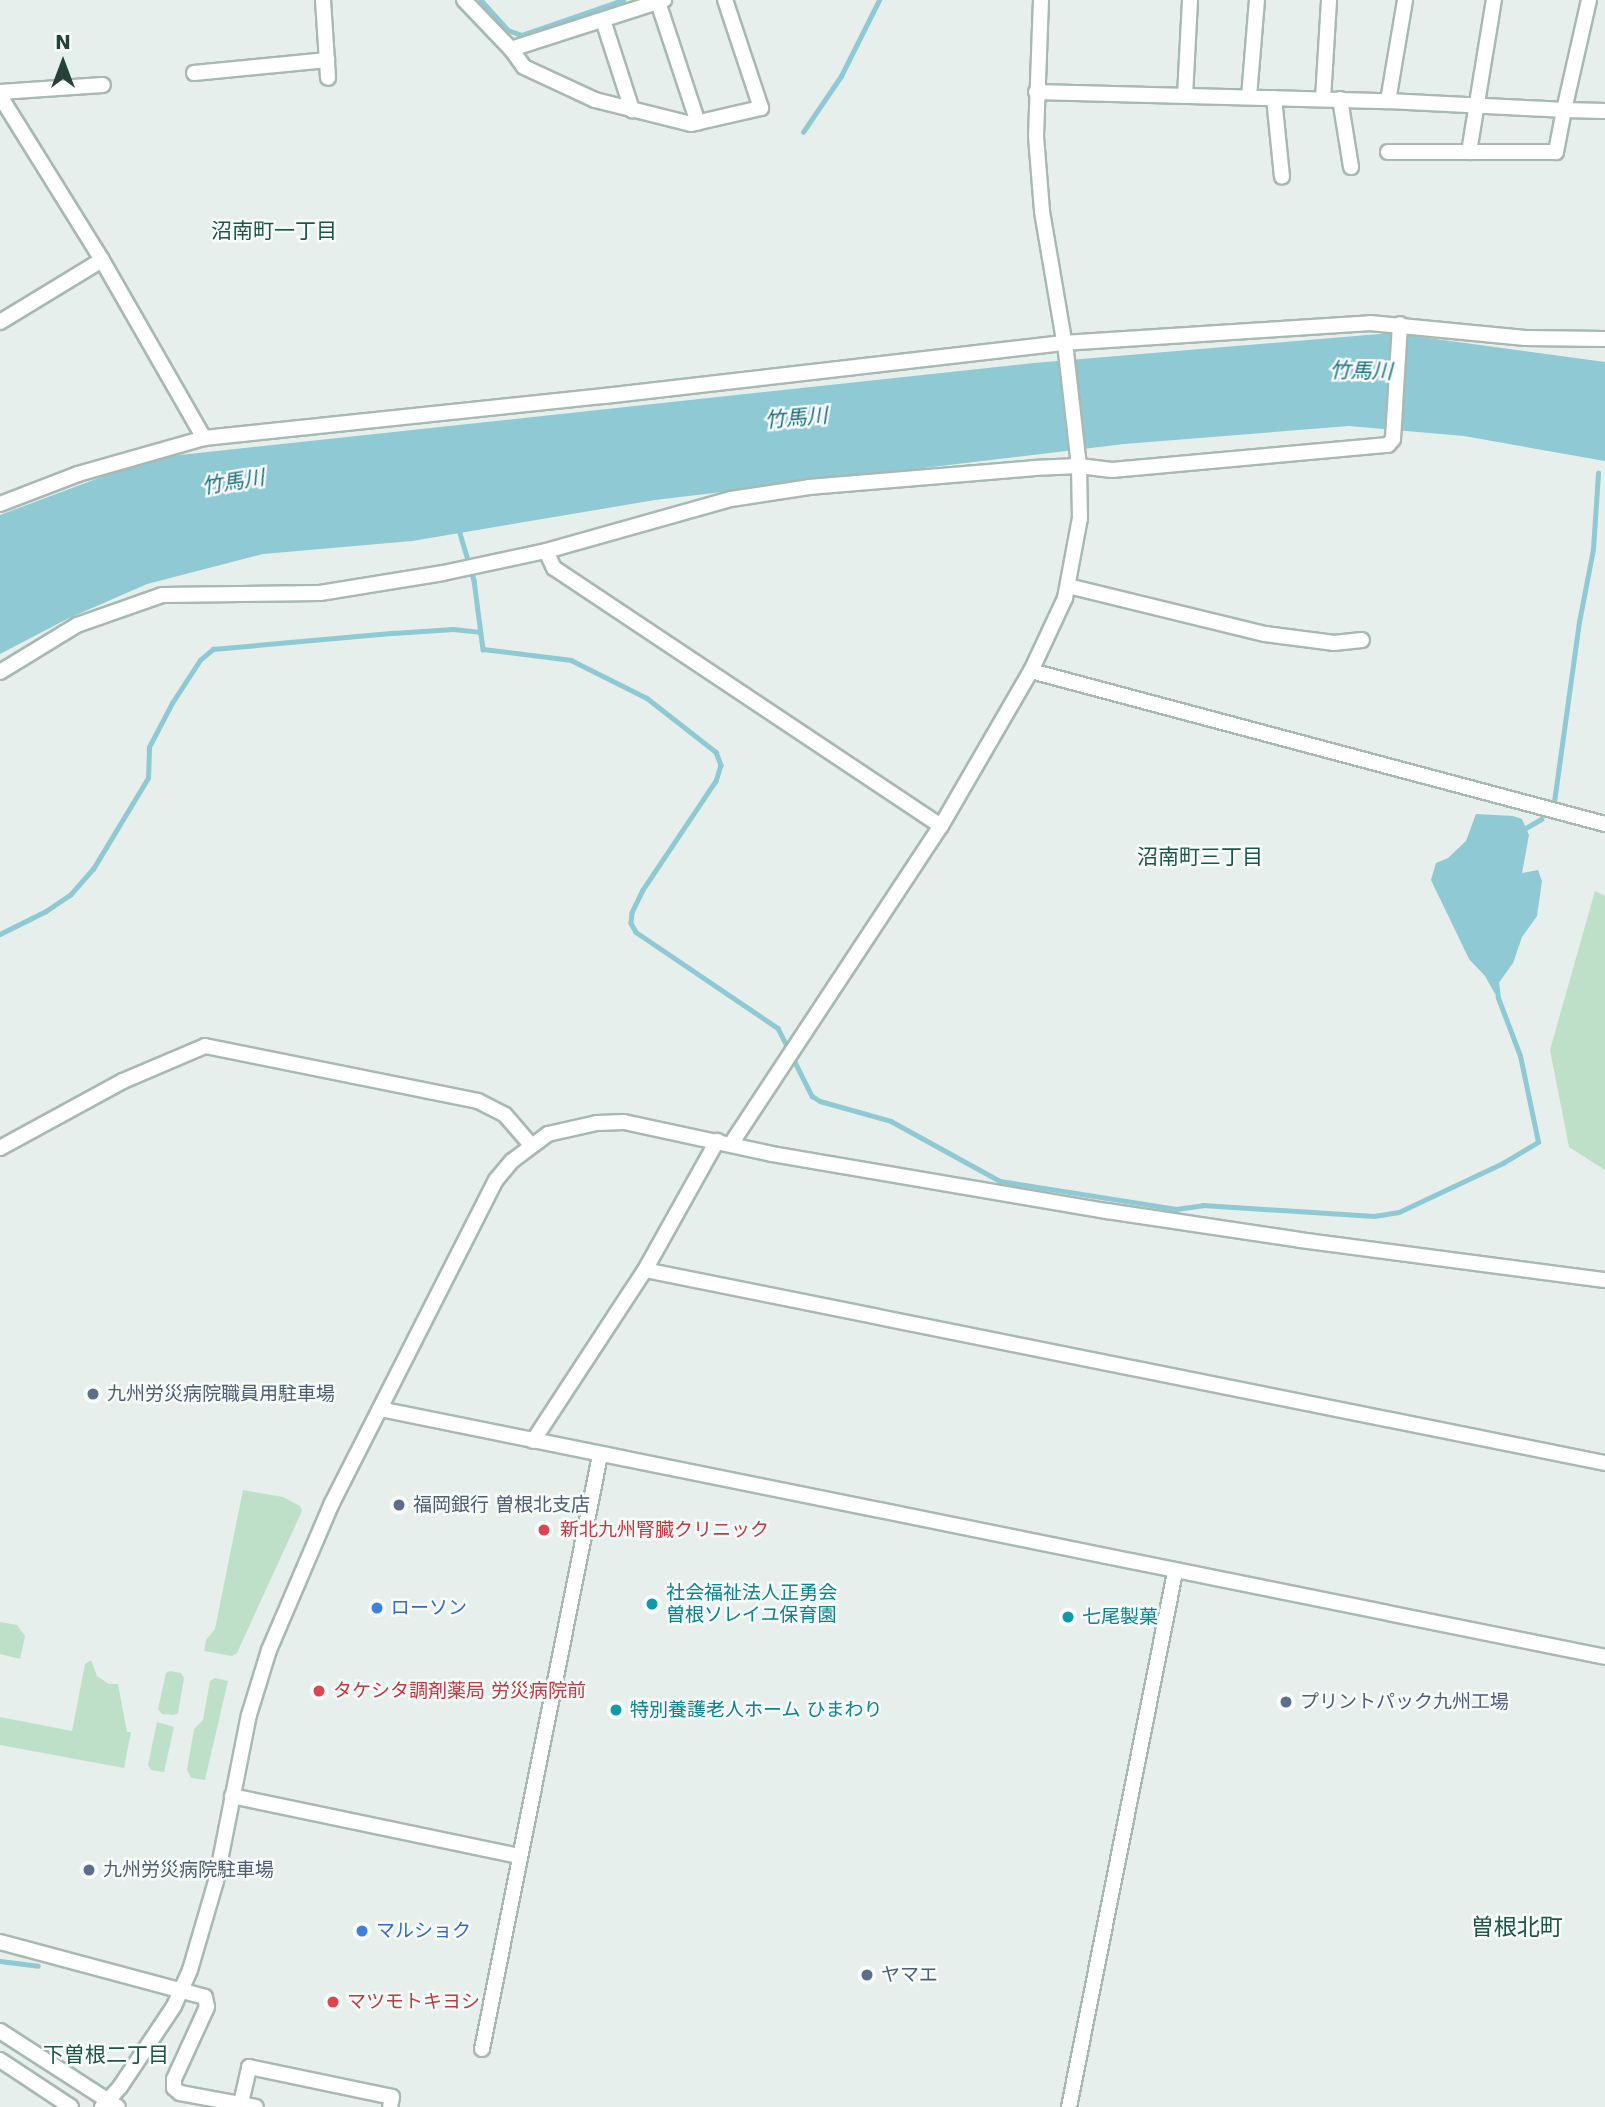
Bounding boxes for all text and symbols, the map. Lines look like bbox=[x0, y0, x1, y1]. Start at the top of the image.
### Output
north arrow bbox=[28, 28, 98, 98]
text: N bbox=[55, 31, 71, 53]
district label: 沼南町一丁目 bbox=[211, 218, 337, 244]
water label: 竹馬川 bbox=[1329, 358, 1393, 384]
water label: 竹馬川 bbox=[764, 403, 828, 433]
water label: 竹馬川 bbox=[200, 465, 266, 499]
district label: 沼南町三丁目 bbox=[1137, 844, 1263, 870]
place label: 九州労災病院職員用駐車場 bbox=[107, 1383, 335, 1405]
marker: 九州労災病院職員用駐車場 bbox=[85, 1386, 101, 1402]
place label: 福岡銀行 曽根北支店 bbox=[413, 1494, 590, 1516]
marker: 福岡銀行 曽根北支店 bbox=[391, 1497, 407, 1513]
place label: 新北九州腎臓クリニック bbox=[560, 1519, 769, 1541]
marker: 新北九州腎臓クリニック bbox=[534, 1520, 554, 1540]
place label: 社会福祉法人正勇会 曽根ソレイユ保育園 bbox=[666, 1582, 837, 1626]
marker: 社会福祉法人正勇会 曽根ソレイユ保育園 bbox=[644, 1596, 660, 1612]
place label: ローソン bbox=[391, 1597, 467, 1619]
marker: ローソン bbox=[369, 1600, 385, 1616]
place label: 七尾製菓 bbox=[1082, 1606, 1158, 1628]
marker: 七尾製菓 bbox=[1060, 1609, 1076, 1625]
place label: タケシタ調剤薬局 労災病院前 bbox=[333, 1680, 586, 1702]
marker: タケシタ調剤薬局 労災病院前 bbox=[311, 1683, 327, 1699]
place label: プリントパック九州工場 bbox=[1300, 1691, 1509, 1713]
marker: プリントパック九州工場 bbox=[1278, 1694, 1294, 1710]
place label: 特別養護老人ホーム ひまわり bbox=[630, 1699, 883, 1721]
marker: 特別養護老人ホーム ひまわり bbox=[608, 1702, 624, 1718]
place label: 九州労災病院駐車場 bbox=[103, 1859, 274, 1881]
marker: 九州労災病院駐車場 bbox=[81, 1862, 97, 1878]
district label: 曽根北町 bbox=[1471, 1913, 1563, 1941]
place label: マルショク bbox=[376, 1920, 471, 1942]
marker: マルショク bbox=[354, 1923, 370, 1939]
place label: ヤマエ bbox=[881, 1964, 938, 1986]
marker: ヤマエ bbox=[859, 1967, 875, 1983]
place label: マツモトキヨシ bbox=[347, 1991, 480, 2013]
marker: マツモトキヨシ bbox=[325, 1994, 341, 2010]
district label: 下曽根二丁目 bbox=[43, 2042, 169, 2068]

